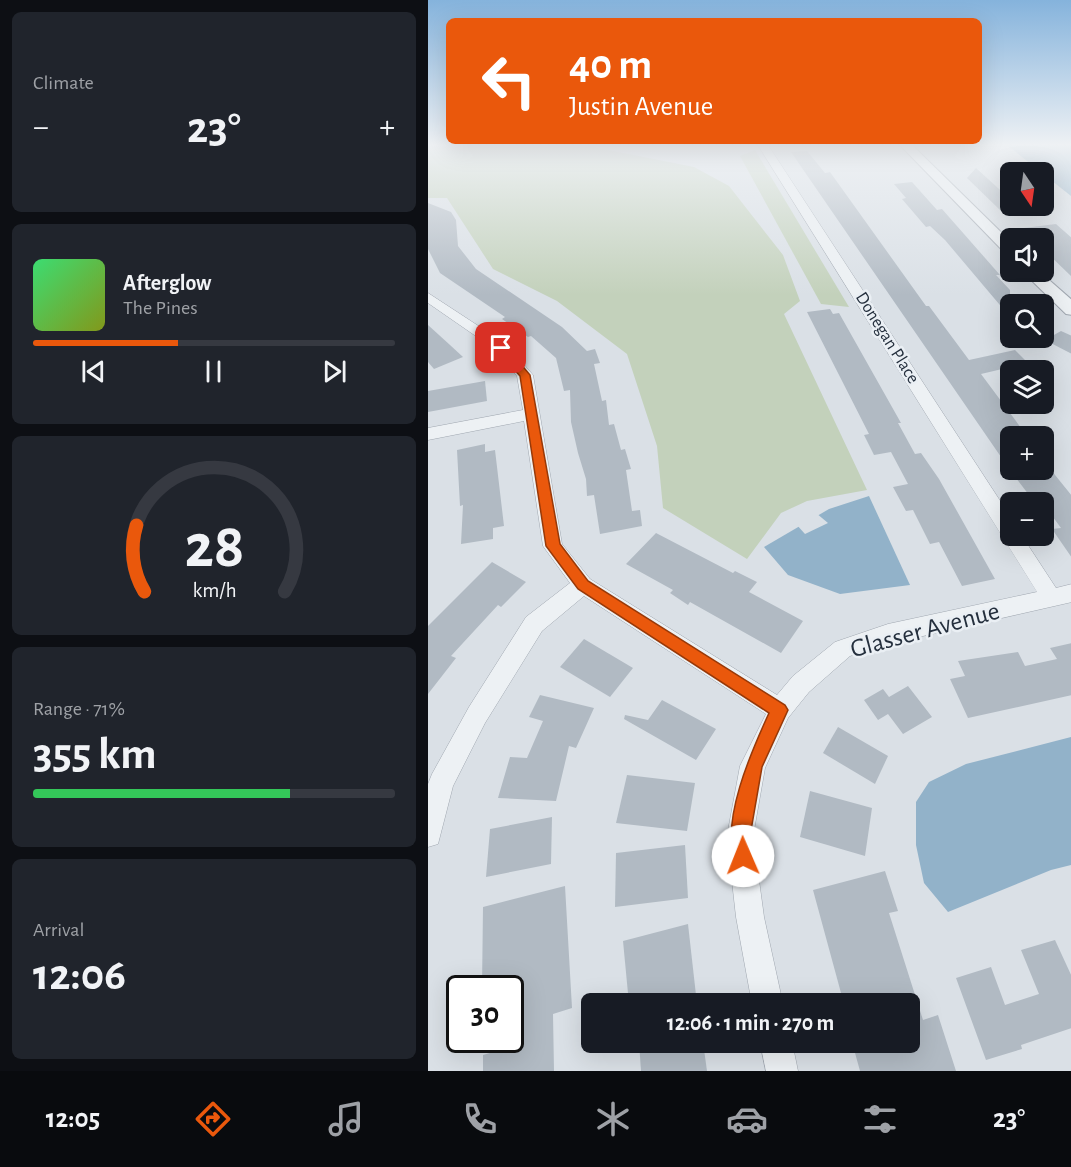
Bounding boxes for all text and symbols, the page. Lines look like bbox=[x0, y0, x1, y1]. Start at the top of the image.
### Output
icon: left bbox=[470, 42, 548, 120]
text: 40 m bbox=[569, 44, 652, 86]
text: Climate bbox=[33, 73, 94, 93]
text: Justin Avenue bbox=[569, 93, 713, 120]
text: 23° bbox=[187, 106, 241, 151]
text: − bbox=[33, 111, 49, 144]
text: + bbox=[379, 111, 395, 144]
north arrow bbox=[1000, 162, 1054, 216]
map controls bbox=[1000, 162, 1054, 546]
button: sound bbox=[1000, 228, 1054, 282]
text: Afterglow bbox=[123, 272, 211, 294]
street label: Donegan Place bbox=[852, 289, 922, 387]
button: search bbox=[1000, 294, 1054, 348]
text: The Pines bbox=[123, 298, 198, 318]
pin bbox=[475, 322, 526, 373]
icon: arrive bbox=[484, 331, 517, 364]
icon: previous bbox=[77, 355, 110, 388]
icon: pause bbox=[197, 355, 230, 388]
icon: next bbox=[318, 355, 351, 388]
button: layers bbox=[1000, 360, 1054, 414]
button: + bbox=[1000, 426, 1054, 480]
button: − bbox=[1000, 492, 1054, 546]
text: 28 bbox=[184, 517, 244, 579]
text: km/h bbox=[192, 581, 236, 602]
street label: Glasser Avenue bbox=[848, 598, 1002, 662]
text: Range · 71% bbox=[33, 699, 125, 719]
text: 355 km bbox=[33, 732, 157, 777]
position arrow bbox=[711, 824, 775, 888]
text: Arrival bbox=[33, 920, 84, 940]
text: 12:06 bbox=[33, 953, 126, 998]
speed limit sign: 30 bbox=[446, 975, 524, 1053]
text: 12:06 · 1 min · 270 m bbox=[667, 1012, 834, 1034]
icon: directions bbox=[192, 1098, 234, 1140]
icon: music bbox=[325, 1098, 367, 1140]
icon: phone bbox=[459, 1098, 501, 1140]
icon: climate bbox=[592, 1098, 634, 1140]
icon: car bbox=[726, 1098, 768, 1140]
icon: filters bbox=[859, 1098, 901, 1140]
text: 12:05 bbox=[46, 1105, 100, 1132]
text: 23° bbox=[993, 1105, 1025, 1132]

